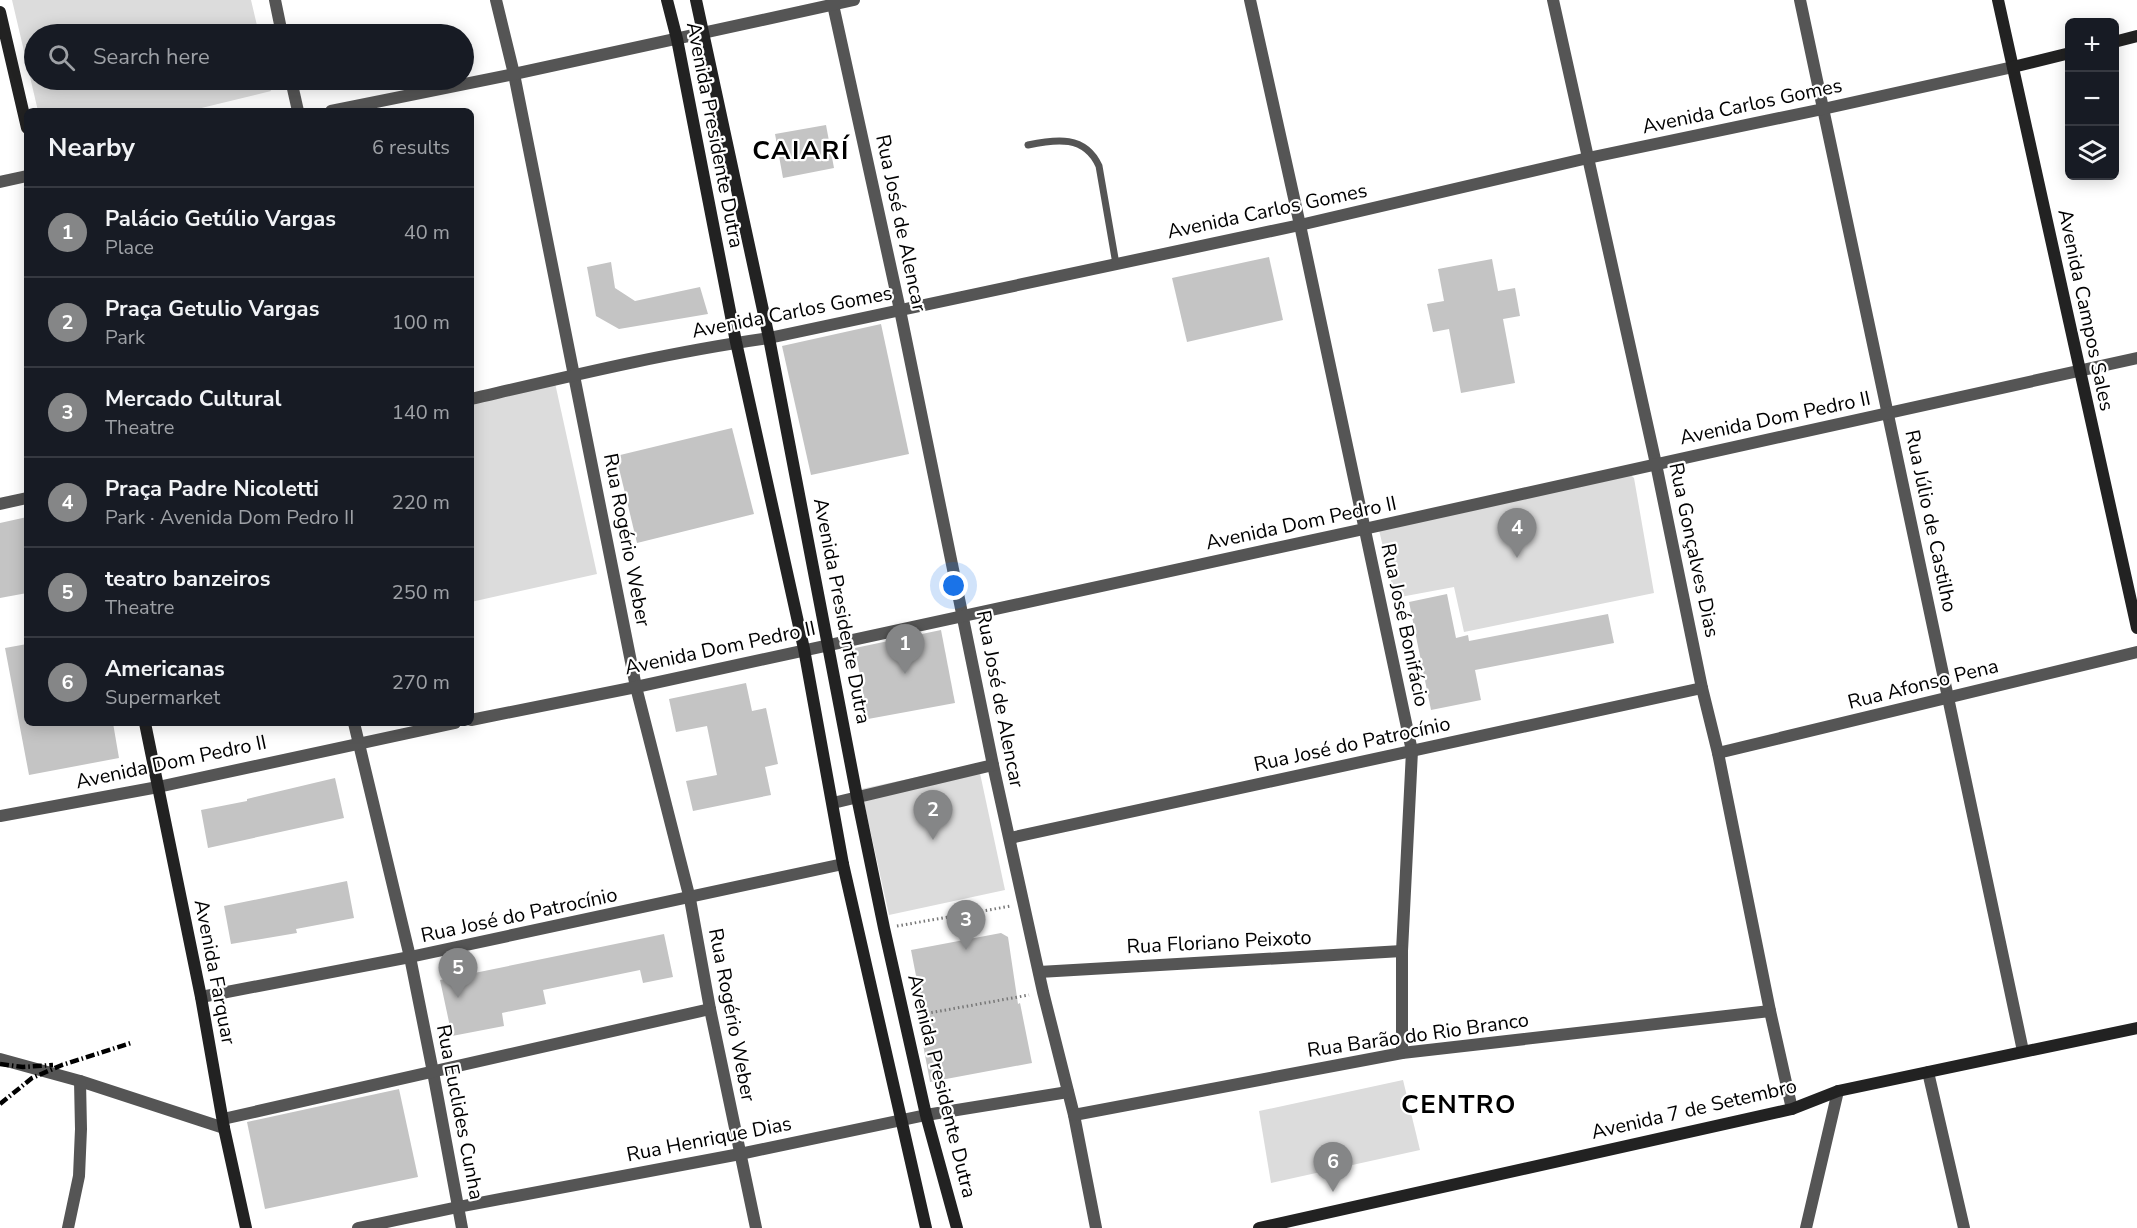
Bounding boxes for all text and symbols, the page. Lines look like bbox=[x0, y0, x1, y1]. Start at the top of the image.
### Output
map controls bbox=[2065, 18, 2119, 180]
button: + bbox=[2065, 18, 2119, 72]
street label: Avenida Presidente Dutra bbox=[680, 20, 750, 250]
search box bbox=[24, 24, 474, 90]
icon: search bbox=[45, 41, 78, 74]
text: Search here bbox=[93, 42, 210, 72]
street label: Avenida Carlos Gomes bbox=[1639, 72, 1845, 140]
button: − bbox=[2065, 72, 2119, 126]
button: layers bbox=[2065, 126, 2119, 180]
text: Nearby bbox=[48, 130, 135, 165]
street label: Rua José de Alencar bbox=[869, 132, 933, 314]
district label: CAIARÍ bbox=[752, 133, 850, 168]
text: 6 results bbox=[372, 134, 450, 161]
street label: Avenida Carlos Gomes bbox=[1164, 177, 1370, 245]
text: Palácio Getúlio Vargas bbox=[105, 204, 336, 234]
street label: Avenida Campos Sales bbox=[2051, 207, 2121, 413]
text: 1 bbox=[62, 219, 74, 246]
text: 40 m bbox=[404, 219, 450, 246]
text: Place bbox=[105, 234, 154, 261]
street label: Avenida Carlos Gomes bbox=[689, 279, 895, 345]
text: Praça Getulio Vargas bbox=[105, 294, 319, 324]
text: 2 bbox=[62, 309, 74, 336]
text: 100 m bbox=[392, 309, 450, 336]
text: Park bbox=[105, 324, 145, 351]
text: Mercado Cultural bbox=[105, 384, 282, 414]
street label: Avenida Dom Pedro II bbox=[1677, 385, 1873, 451]
text: 3 bbox=[62, 399, 74, 426]
text: 140 m bbox=[392, 399, 450, 426]
text: Theatre bbox=[105, 414, 174, 441]
street label: Rua Júlio de Castilho bbox=[1899, 427, 1963, 615]
street label: Rua Rogério Weber bbox=[597, 451, 657, 629]
street label: Rua Gonçalves Dias bbox=[1662, 460, 1726, 640]
text: Praça Padre Nicoletti bbox=[105, 474, 319, 504]
text: 4 bbox=[62, 489, 74, 516]
text: 220 m bbox=[392, 489, 450, 516]
street label: Avenida Dom Pedro II bbox=[1203, 490, 1399, 556]
street label: Avenida Presidente Dutra bbox=[807, 496, 877, 726]
text: Park · Avenida Dom Pedro II bbox=[105, 504, 354, 531]
pin: 4 bbox=[1498, 508, 1537, 558]
street label: Rua José Bonifácio bbox=[1375, 541, 1435, 709]
text: teatro banzeiros bbox=[105, 564, 271, 594]
your location bbox=[939, 571, 968, 600]
text: 5 bbox=[62, 579, 74, 606]
text: 250 m bbox=[392, 579, 450, 606]
text: Theatre bbox=[105, 594, 174, 621]
street label: Rua José de Alencar bbox=[970, 608, 1030, 790]
street label: Avenida Dom Pedro II bbox=[622, 615, 818, 681]
pin: 1 bbox=[886, 624, 924, 674]
street label: Rua Afonso Pena bbox=[1845, 652, 2001, 716]
text: Americanas bbox=[105, 654, 225, 684]
text: 6 bbox=[62, 669, 74, 696]
text: 270 m bbox=[392, 669, 450, 696]
text: Supermarket bbox=[105, 684, 220, 711]
street label: Rua José do Patrocínio bbox=[1251, 710, 1453, 778]
street label: Avenida Dom Pedro II bbox=[73, 729, 269, 795]
pin: 2 bbox=[914, 790, 952, 840]
street label: Rua José do Patrocínio bbox=[418, 881, 620, 949]
street label: Avenida Farquar bbox=[188, 897, 242, 1047]
pin: 3 bbox=[946, 900, 986, 950]
street label: Rua Floriano Peixoto bbox=[1126, 924, 1312, 960]
street label: Rua Rogério Weber bbox=[702, 926, 762, 1104]
pin: 5 bbox=[438, 948, 478, 998]
street label: Avenida Presidente Dutra bbox=[901, 971, 983, 1201]
street label: Rua Barão do Rio Branco bbox=[1306, 1006, 1530, 1064]
street label: Rua Euclides Cunha bbox=[430, 1022, 490, 1202]
street label: Avenida 7 de Setembro bbox=[1589, 1072, 1799, 1146]
district label: CENTRO bbox=[1401, 1087, 1517, 1122]
street label: Rua Henrique Dias bbox=[624, 1110, 794, 1168]
pin: 6 bbox=[1314, 1142, 1352, 1192]

